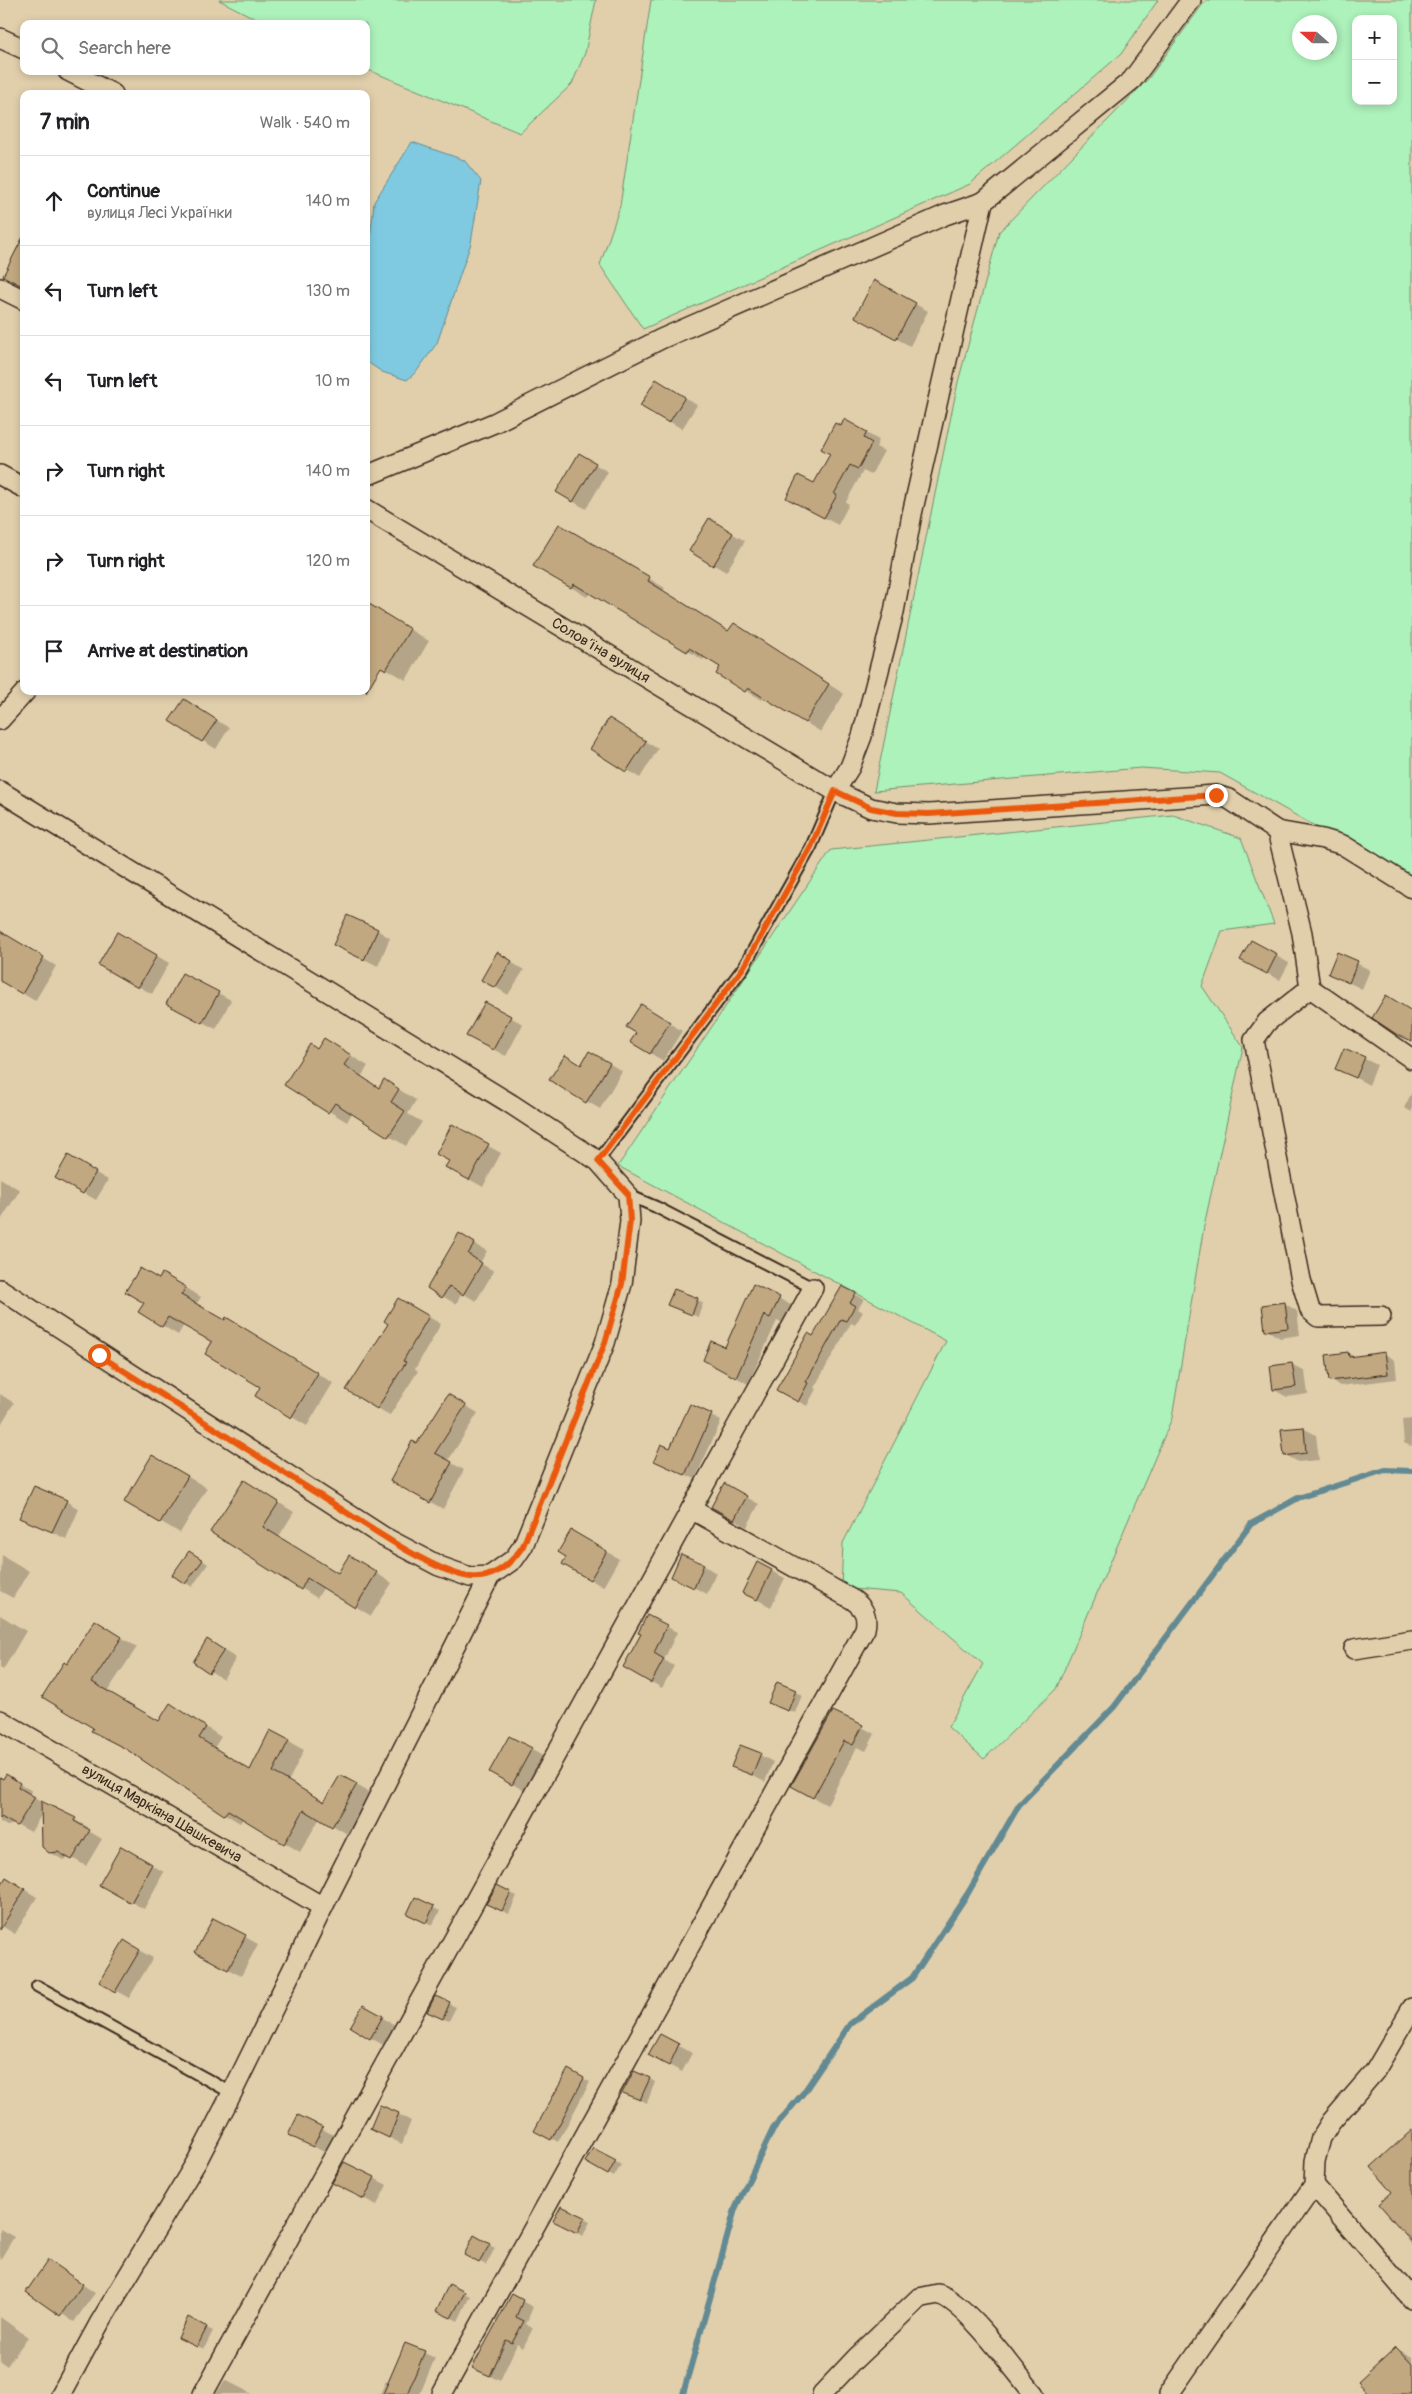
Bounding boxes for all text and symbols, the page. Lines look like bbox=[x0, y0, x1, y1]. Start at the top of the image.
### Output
north arrow bbox=[1292, 15, 1337, 60]
map controls bbox=[1352, 15, 1397, 105]
button: + bbox=[1352, 15, 1397, 60]
search box bbox=[20, 20, 370, 75]
icon: search bbox=[38, 34, 66, 62]
text: Search here bbox=[78, 36, 171, 60]
button: − bbox=[1352, 60, 1397, 105]
text: 7 min bbox=[40, 109, 90, 136]
text: Walk · 540 m bbox=[260, 113, 350, 133]
text: Continue bbox=[87, 179, 160, 203]
icon: ahead bbox=[40, 187, 68, 215]
text: 140 m bbox=[306, 191, 350, 211]
text: вулиця Лесі Українки bbox=[87, 203, 232, 223]
icon: left bbox=[40, 277, 68, 305]
text: Turn left bbox=[87, 279, 157, 303]
text: 130 m bbox=[306, 281, 350, 301]
icon: left bbox=[40, 367, 68, 395]
text: Turn left bbox=[87, 369, 157, 393]
text: 10 m bbox=[315, 371, 350, 391]
icon: right bbox=[40, 457, 68, 485]
text: Turn right bbox=[87, 459, 165, 483]
text: 140 m bbox=[306, 461, 350, 481]
icon: right bbox=[40, 547, 68, 575]
text: Turn right bbox=[87, 549, 165, 573]
text: 120 m bbox=[306, 551, 350, 571]
street label: Соловʼїна вулиця bbox=[548, 614, 654, 687]
icon: arrive bbox=[40, 637, 68, 665]
text: Arrive at destination bbox=[87, 639, 248, 663]
route end bbox=[1205, 784, 1228, 807]
route start bbox=[88, 1344, 111, 1367]
street label: вулиця Маркіяна Шашкевича bbox=[78, 1760, 245, 1867]

